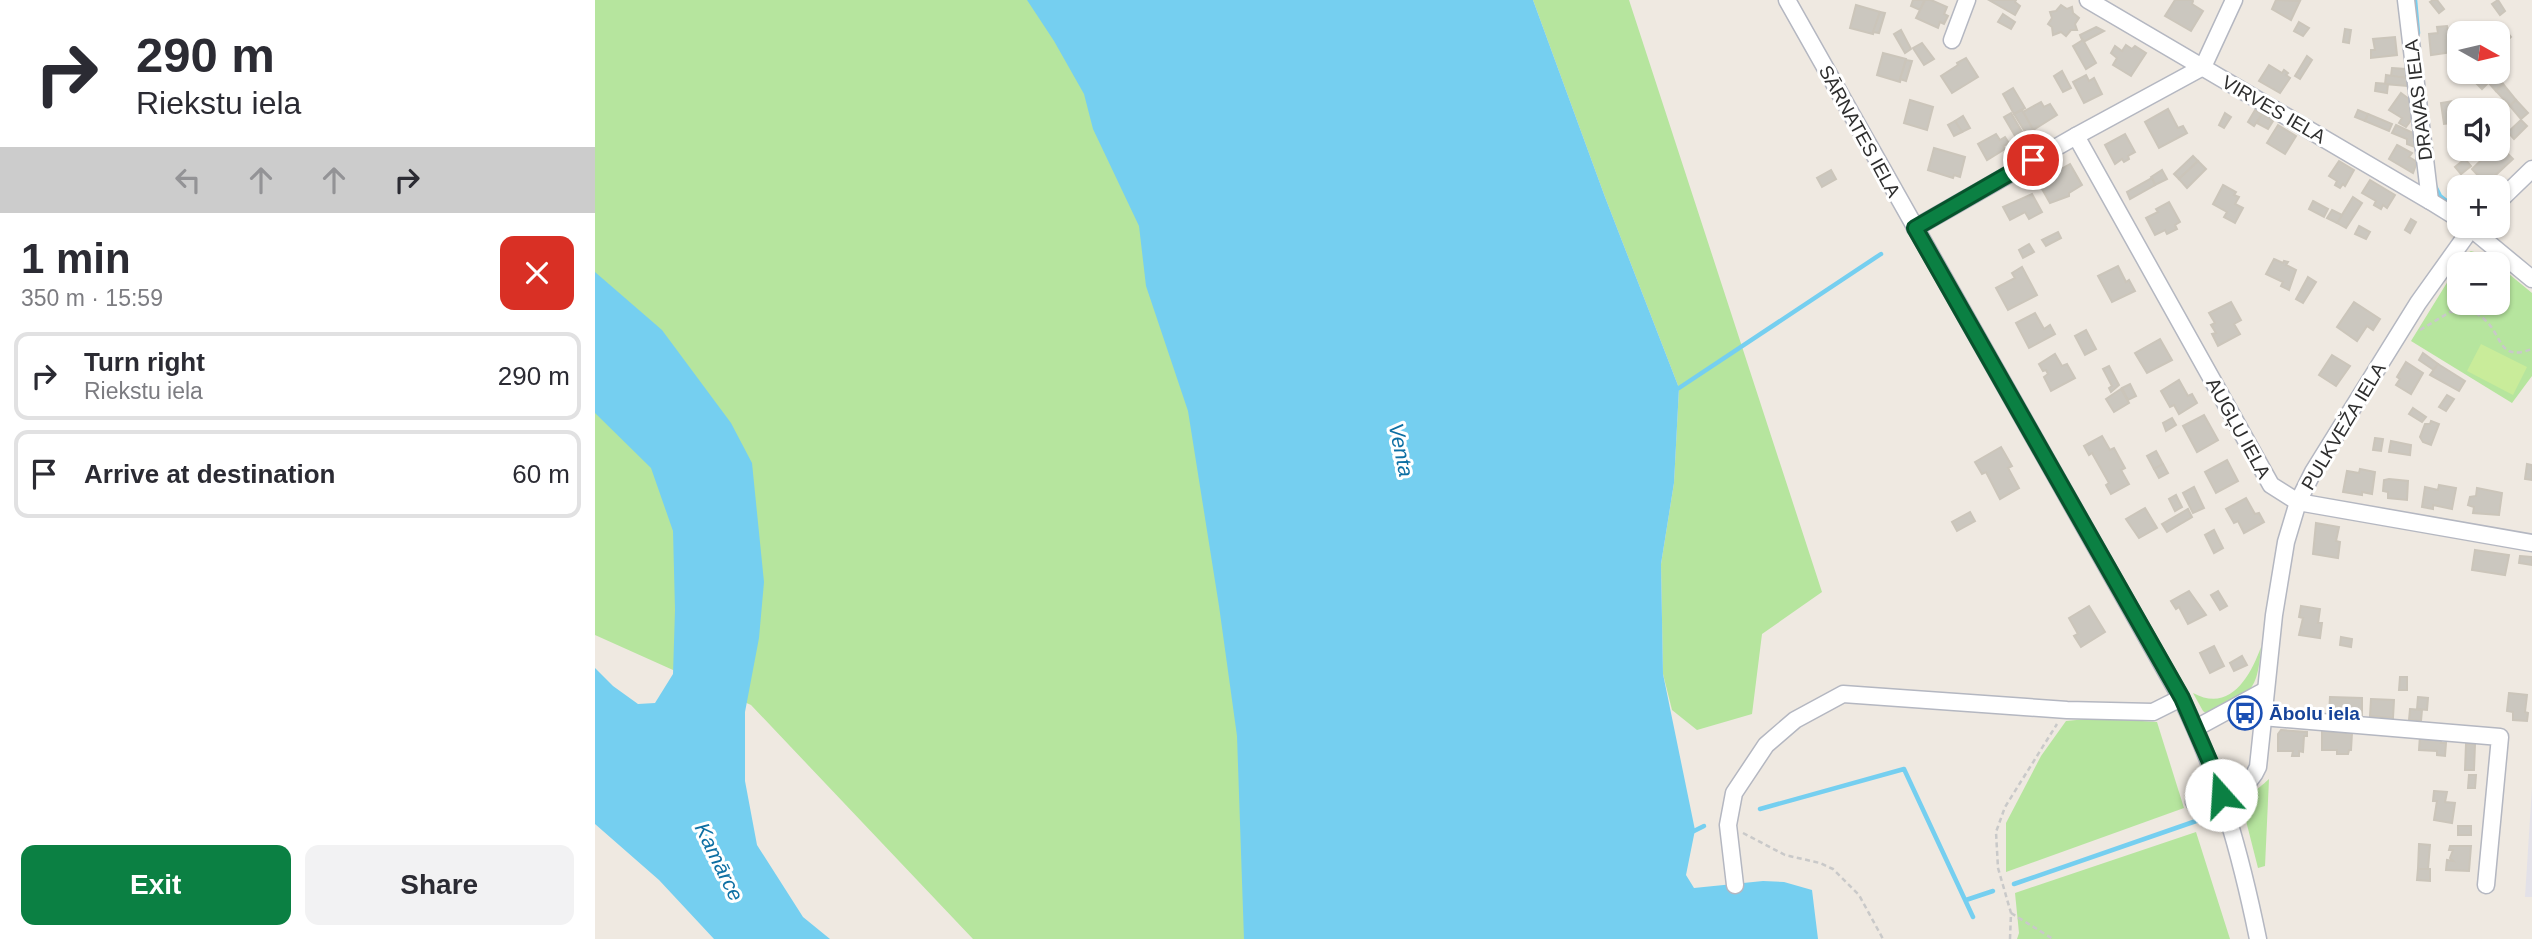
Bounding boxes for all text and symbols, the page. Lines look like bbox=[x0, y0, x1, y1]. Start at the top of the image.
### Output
north arrow bbox=[2447, 21, 2509, 84]
map controls bbox=[2447, 21, 2510, 315]
icon: right bbox=[21, 28, 112, 119]
text: 290 m bbox=[136, 28, 275, 82]
street label: DRAVAS IELA bbox=[2401, 38, 2436, 162]
street label: SĀRNATES IELA bbox=[1815, 62, 1905, 201]
street label: VIRVES IELA bbox=[2218, 71, 2329, 148]
text: Riekstu iela bbox=[136, 85, 301, 121]
button: sound bbox=[2447, 98, 2510, 161]
pin bbox=[2003, 130, 2063, 190]
icon: arrive bbox=[2014, 141, 2052, 179]
icon: left bbox=[169, 161, 207, 199]
icon: ahead bbox=[242, 161, 280, 199]
icon: ahead bbox=[315, 161, 353, 199]
icon: right bbox=[388, 161, 426, 199]
button: + bbox=[2447, 175, 2510, 238]
text: 1 min bbox=[21, 235, 131, 282]
button: close bbox=[500, 236, 574, 310]
button: − bbox=[2447, 252, 2510, 315]
text: 350 m · 15:59 bbox=[21, 285, 163, 311]
text: Turn right bbox=[84, 347, 205, 377]
icon: right bbox=[25, 357, 63, 395]
street label: PULKVEŽA IELA bbox=[2297, 359, 2390, 494]
text: 290 m bbox=[498, 361, 570, 391]
street label: AUGĻU IELA bbox=[2202, 374, 2275, 483]
text: Riekstu iela bbox=[84, 378, 203, 404]
water label: Venta bbox=[1385, 421, 1418, 479]
icon: arrive bbox=[25, 455, 63, 493]
text: Arrive at destination bbox=[84, 459, 335, 489]
text: 60 m bbox=[512, 459, 570, 489]
bus stop icon: Ābolu iela bbox=[2226, 694, 2264, 732]
place label: Ābolu iela bbox=[2269, 703, 2360, 724]
position arrow bbox=[2184, 758, 2258, 832]
water label: Kamārce bbox=[691, 819, 748, 905]
button: Exit bbox=[21, 845, 291, 925]
button: Share bbox=[305, 845, 574, 925]

